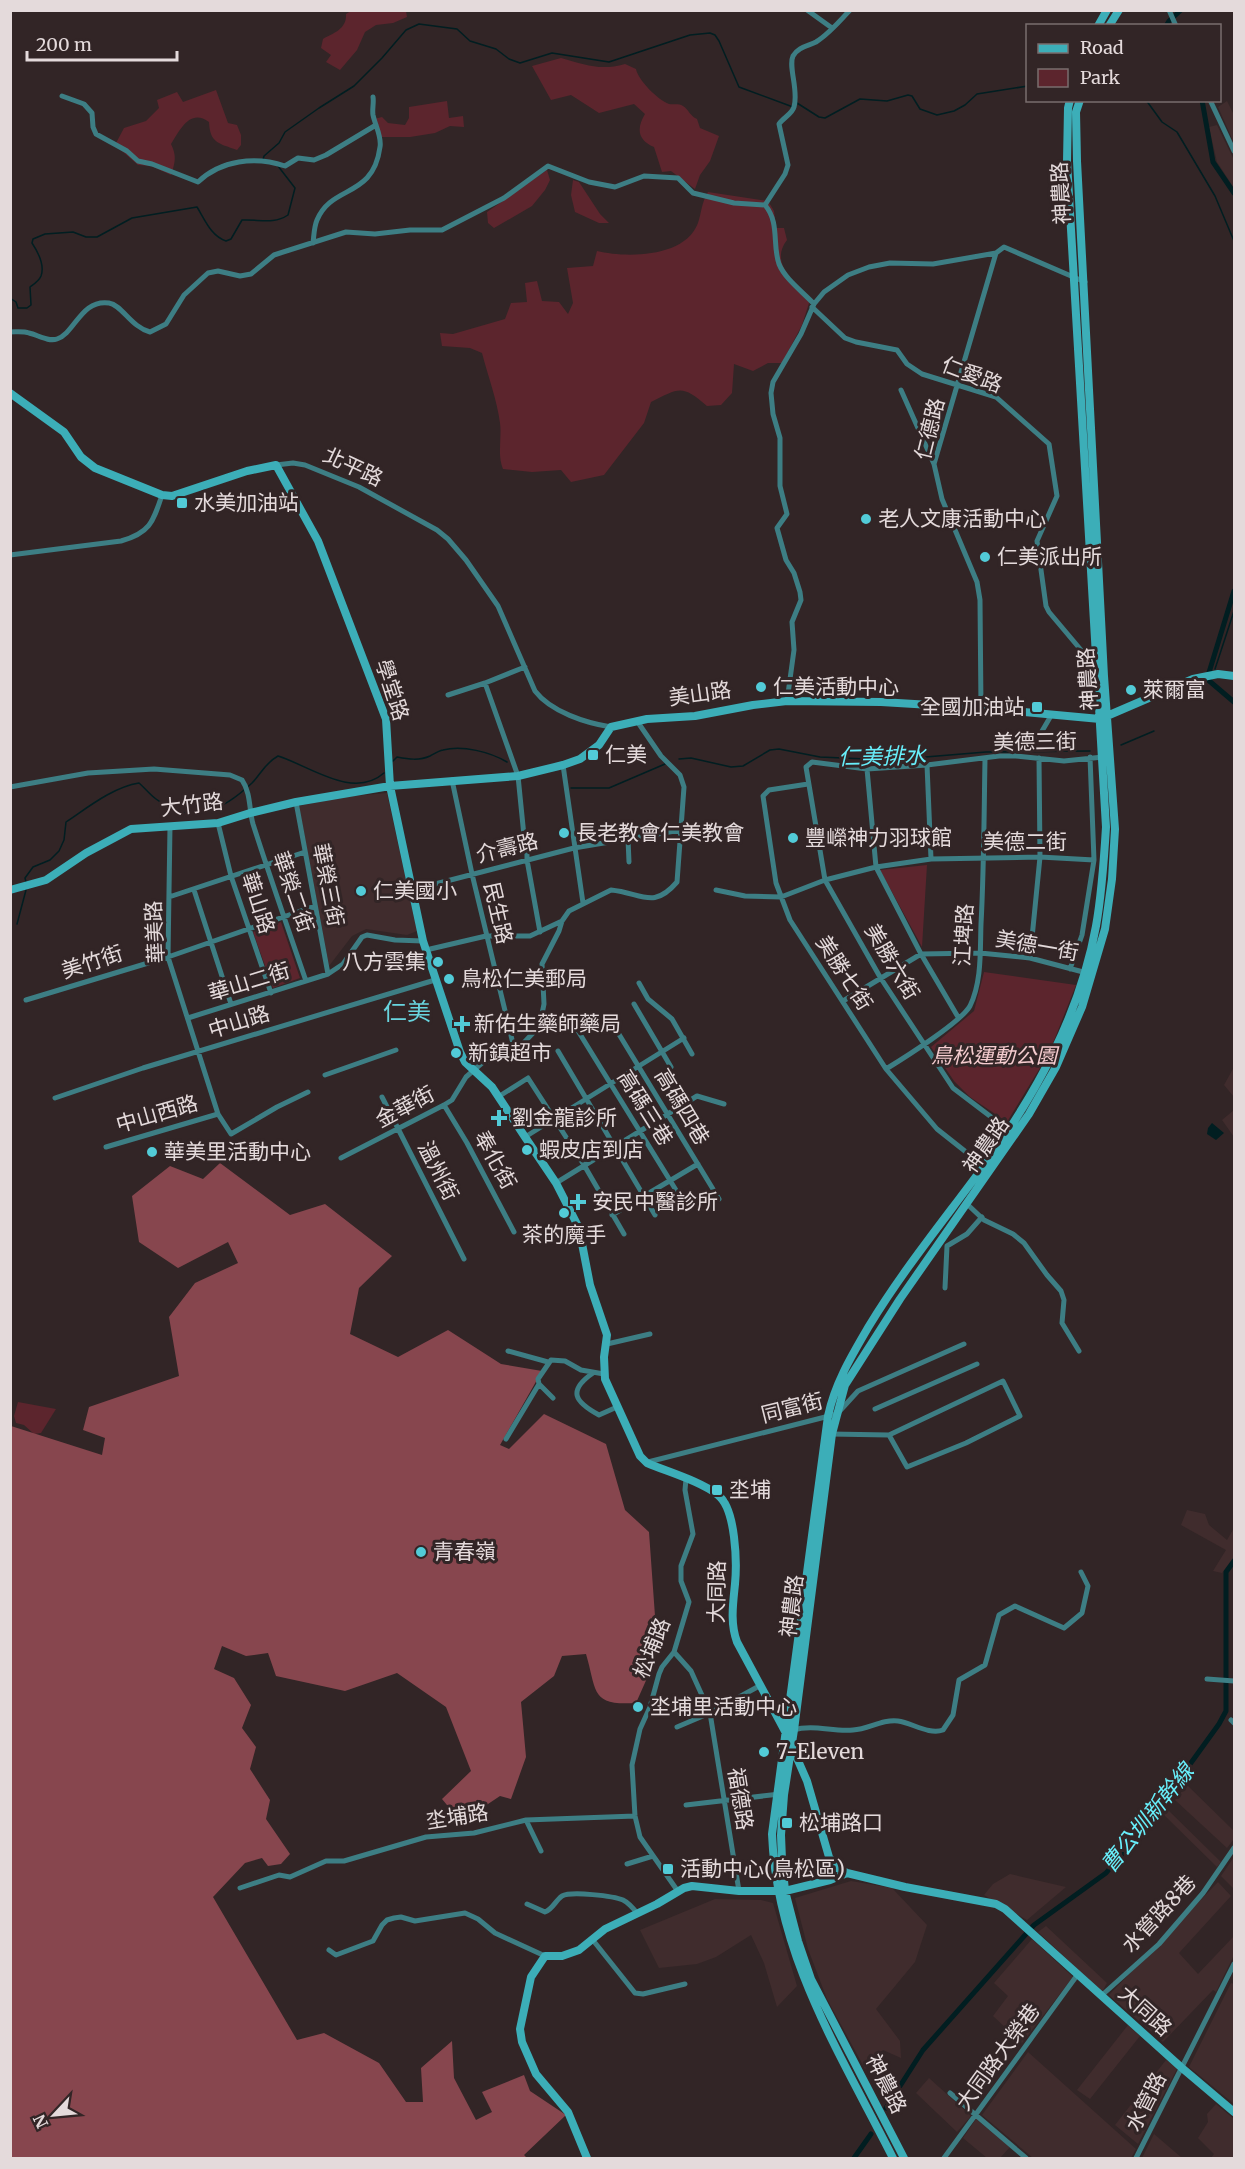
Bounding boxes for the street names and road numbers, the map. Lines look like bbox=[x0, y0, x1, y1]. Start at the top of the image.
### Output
street label: 神農路 bbox=[1045, 161, 1076, 225]
street label: 仁愛路 bbox=[938, 351, 1006, 398]
street label: 仁德路 bbox=[909, 395, 950, 463]
street label: 北平路 bbox=[319, 441, 387, 492]
street label: 神農路 bbox=[1072, 647, 1103, 711]
street label: 學堂路 bbox=[370, 656, 415, 724]
street label: 美山路 bbox=[667, 676, 733, 711]
street label: 美德三街 bbox=[993, 727, 1077, 756]
street label: 大竹路 bbox=[159, 787, 225, 822]
street label: 介壽路 bbox=[473, 827, 541, 868]
street label: 美德二街 bbox=[983, 828, 1067, 855]
street label: 華榮三街 bbox=[307, 841, 350, 929]
street label: 華榮二街 bbox=[267, 848, 320, 936]
street label: 華山路 bbox=[236, 869, 281, 937]
street label: 民生路 bbox=[478, 879, 519, 947]
street label: 華美路 bbox=[139, 900, 170, 964]
street label: 江埤路 bbox=[948, 903, 979, 967]
street label: 美勝六街 bbox=[859, 919, 926, 1005]
street label: 美德一街 bbox=[993, 925, 1081, 966]
street label: 美勝七街 bbox=[810, 930, 879, 1015]
street label: 美竹街 bbox=[58, 939, 126, 984]
street label: 華山二街 bbox=[205, 956, 293, 1007]
street label: 中山路 bbox=[205, 999, 273, 1044]
street label: 高碼四巷 bbox=[649, 1064, 716, 1150]
street label: 高碼三巷 bbox=[612, 1065, 679, 1151]
street label: 金華街 bbox=[371, 1080, 439, 1133]
street label: 中山西路 bbox=[113, 1089, 201, 1138]
street label: 神農路 bbox=[956, 1111, 1015, 1178]
street label: 奉化街 bbox=[468, 1126, 523, 1194]
street label: 溫州街 bbox=[412, 1137, 465, 1205]
street label: 同富街 bbox=[758, 1387, 826, 1428]
street label: 大同路 bbox=[702, 1560, 731, 1624]
street label: 神農路 bbox=[774, 1573, 809, 1639]
street label: 松埔路 bbox=[627, 1614, 676, 1682]
street label: 福德路 bbox=[722, 1766, 759, 1832]
street label: 坔埔路 bbox=[424, 1798, 490, 1835]
street label: 水管路8巷 bbox=[1116, 1869, 1201, 1958]
street label: 大同路 bbox=[1113, 1980, 1178, 2042]
street label: 大同路大榮巷 bbox=[950, 1998, 1046, 2116]
street label: 神農路 bbox=[860, 2050, 913, 2118]
street label: 水管路 bbox=[1119, 2068, 1172, 2136]

